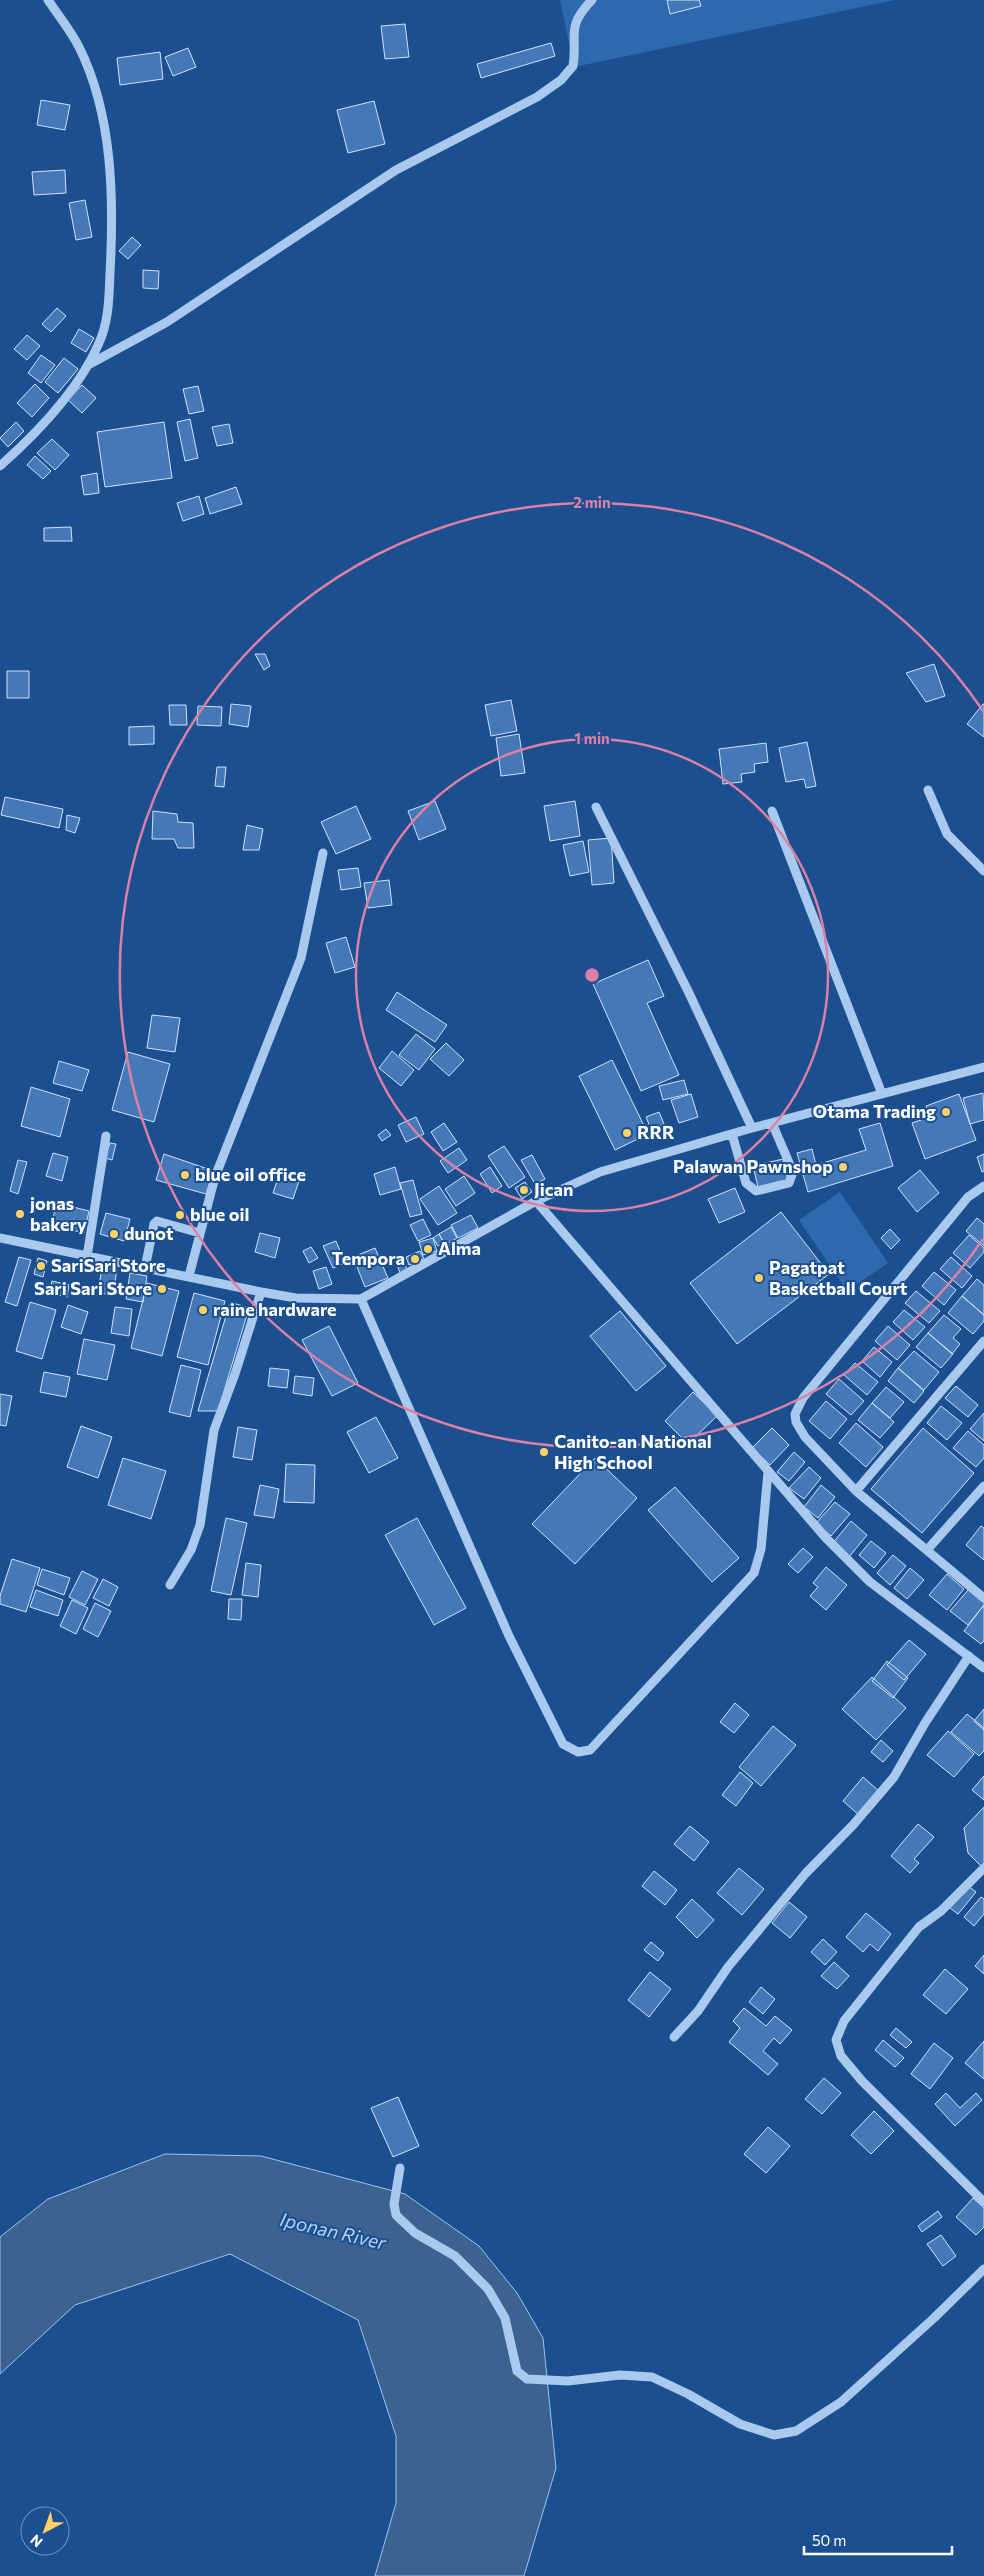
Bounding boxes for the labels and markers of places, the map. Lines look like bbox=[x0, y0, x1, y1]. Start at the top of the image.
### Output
centre of rings bbox=[583, 966, 601, 984]
place label: Otama Trading bbox=[813, 1100, 936, 1122]
marker: Otama Trading bbox=[940, 1106, 952, 1118]
place label: RRR bbox=[637, 1121, 675, 1143]
marker: RRR bbox=[621, 1127, 633, 1139]
place label: Palawan Pawnshop bbox=[673, 1155, 833, 1177]
marker: Palawan Pawnshop bbox=[837, 1161, 849, 1173]
place label: blue oil office bbox=[195, 1163, 306, 1185]
marker: blue oil office bbox=[179, 1169, 191, 1181]
place label: Jican bbox=[534, 1178, 573, 1200]
marker: Jican bbox=[518, 1184, 530, 1196]
place label: jonas bakery bbox=[29, 1192, 87, 1235]
place label: blue oil bbox=[190, 1203, 249, 1225]
marker: jonas bakery bbox=[14, 1208, 26, 1220]
marker: blue oil bbox=[174, 1209, 186, 1221]
place label: dunot bbox=[124, 1222, 174, 1244]
marker: dunot bbox=[108, 1228, 120, 1240]
place label: Alma bbox=[438, 1237, 481, 1259]
marker: Alma bbox=[422, 1243, 434, 1255]
place label: Tempora bbox=[331, 1247, 405, 1269]
marker: Tempora bbox=[409, 1253, 421, 1265]
place label: SariSari Store bbox=[51, 1254, 165, 1276]
place label: Pagatpat Basketball Court bbox=[769, 1256, 908, 1299]
marker: SariSari Store bbox=[35, 1260, 47, 1272]
marker: Pagatpat Basketball Court bbox=[753, 1272, 765, 1284]
place label: Sari Sari Store bbox=[34, 1277, 152, 1299]
marker: Sari Sari Store bbox=[156, 1283, 168, 1295]
place label: raine hardware bbox=[213, 1298, 337, 1320]
marker: raine hardware bbox=[197, 1304, 209, 1316]
place label: Canito-an National High School bbox=[554, 1430, 712, 1473]
marker: Canito-an National High School bbox=[538, 1446, 550, 1458]

